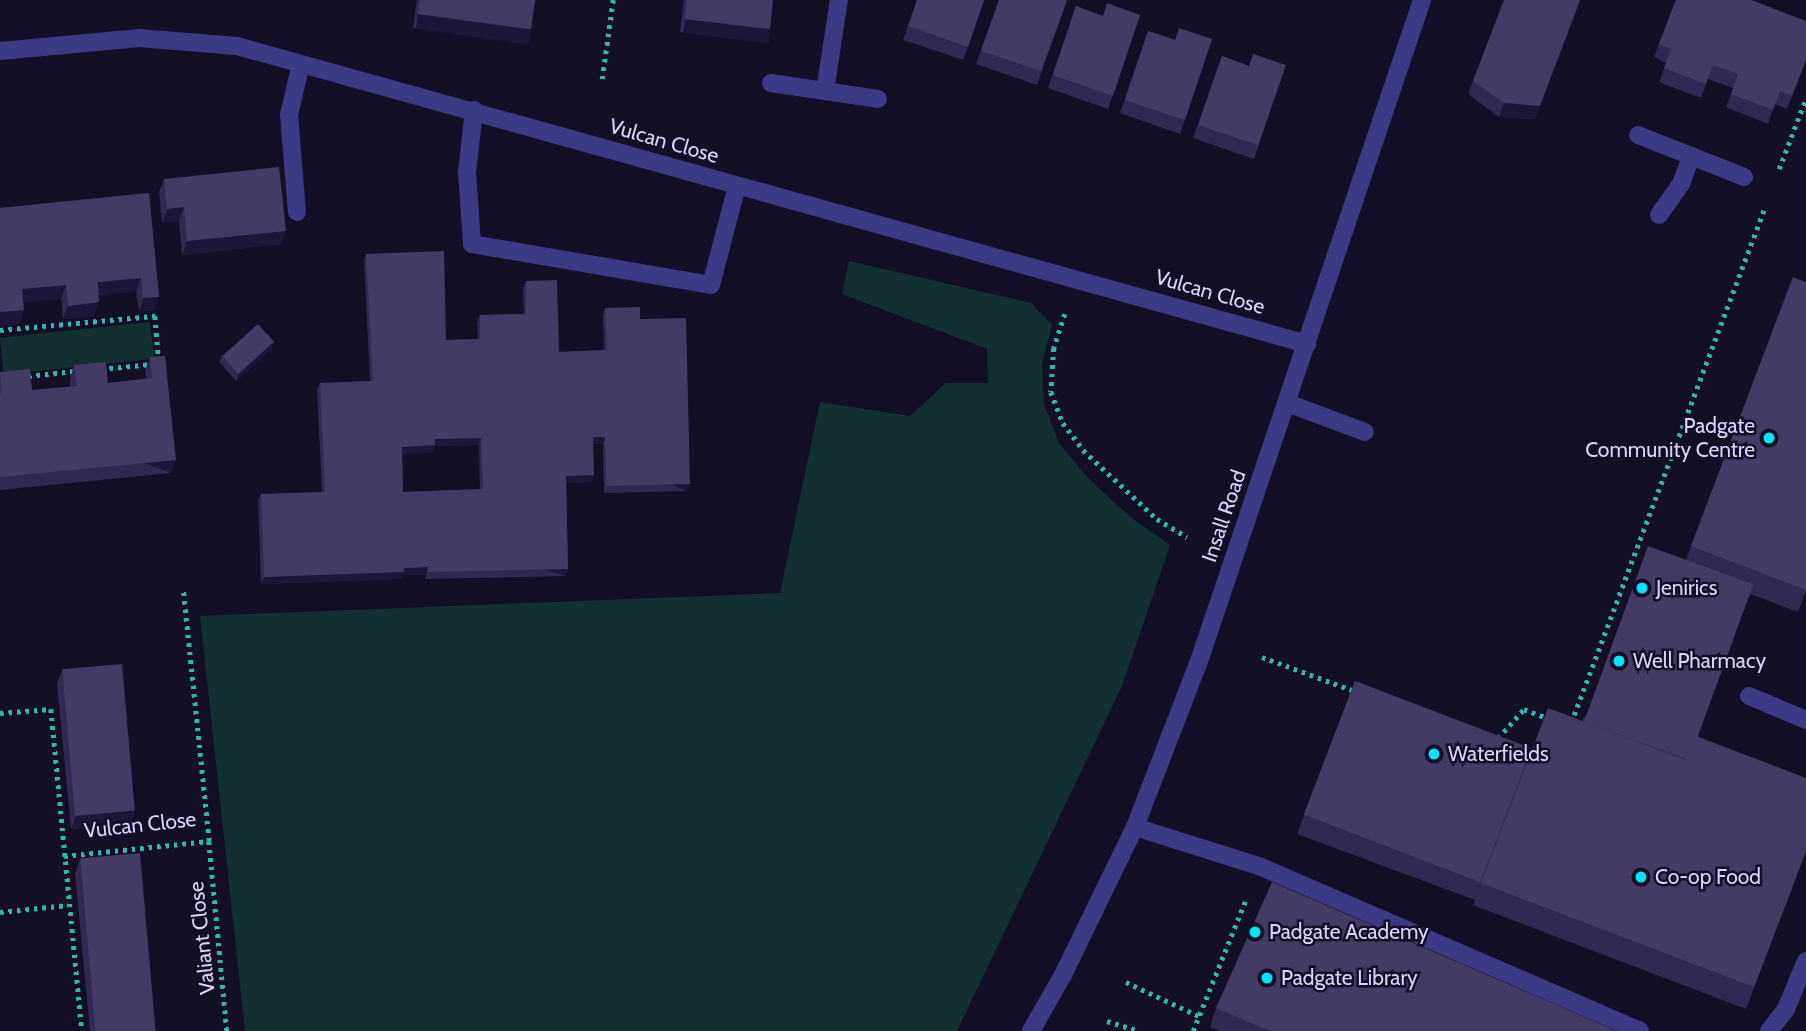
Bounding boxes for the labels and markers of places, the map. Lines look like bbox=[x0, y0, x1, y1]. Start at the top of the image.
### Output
place label: Padgate Community Centre bbox=[1585, 413, 1755, 463]
marker: Padgate Community Centre bbox=[1761, 430, 1777, 446]
place label: Jenirics bbox=[1656, 575, 1717, 601]
marker: Jenirics bbox=[1634, 580, 1650, 596]
place label: Well Pharmacy bbox=[1633, 648, 1766, 674]
marker: Well Pharmacy bbox=[1611, 653, 1627, 669]
place label: Waterfields bbox=[1448, 741, 1549, 767]
marker: Waterfields bbox=[1426, 746, 1442, 762]
place label: Co-op Food bbox=[1655, 864, 1761, 890]
marker: Co-op Food bbox=[1633, 869, 1649, 885]
place label: Padgate Academy bbox=[1269, 919, 1429, 945]
marker: Padgate Academy bbox=[1247, 924, 1263, 940]
place label: Padgate Library bbox=[1281, 965, 1418, 991]
marker: Padgate Library bbox=[1259, 970, 1275, 986]

